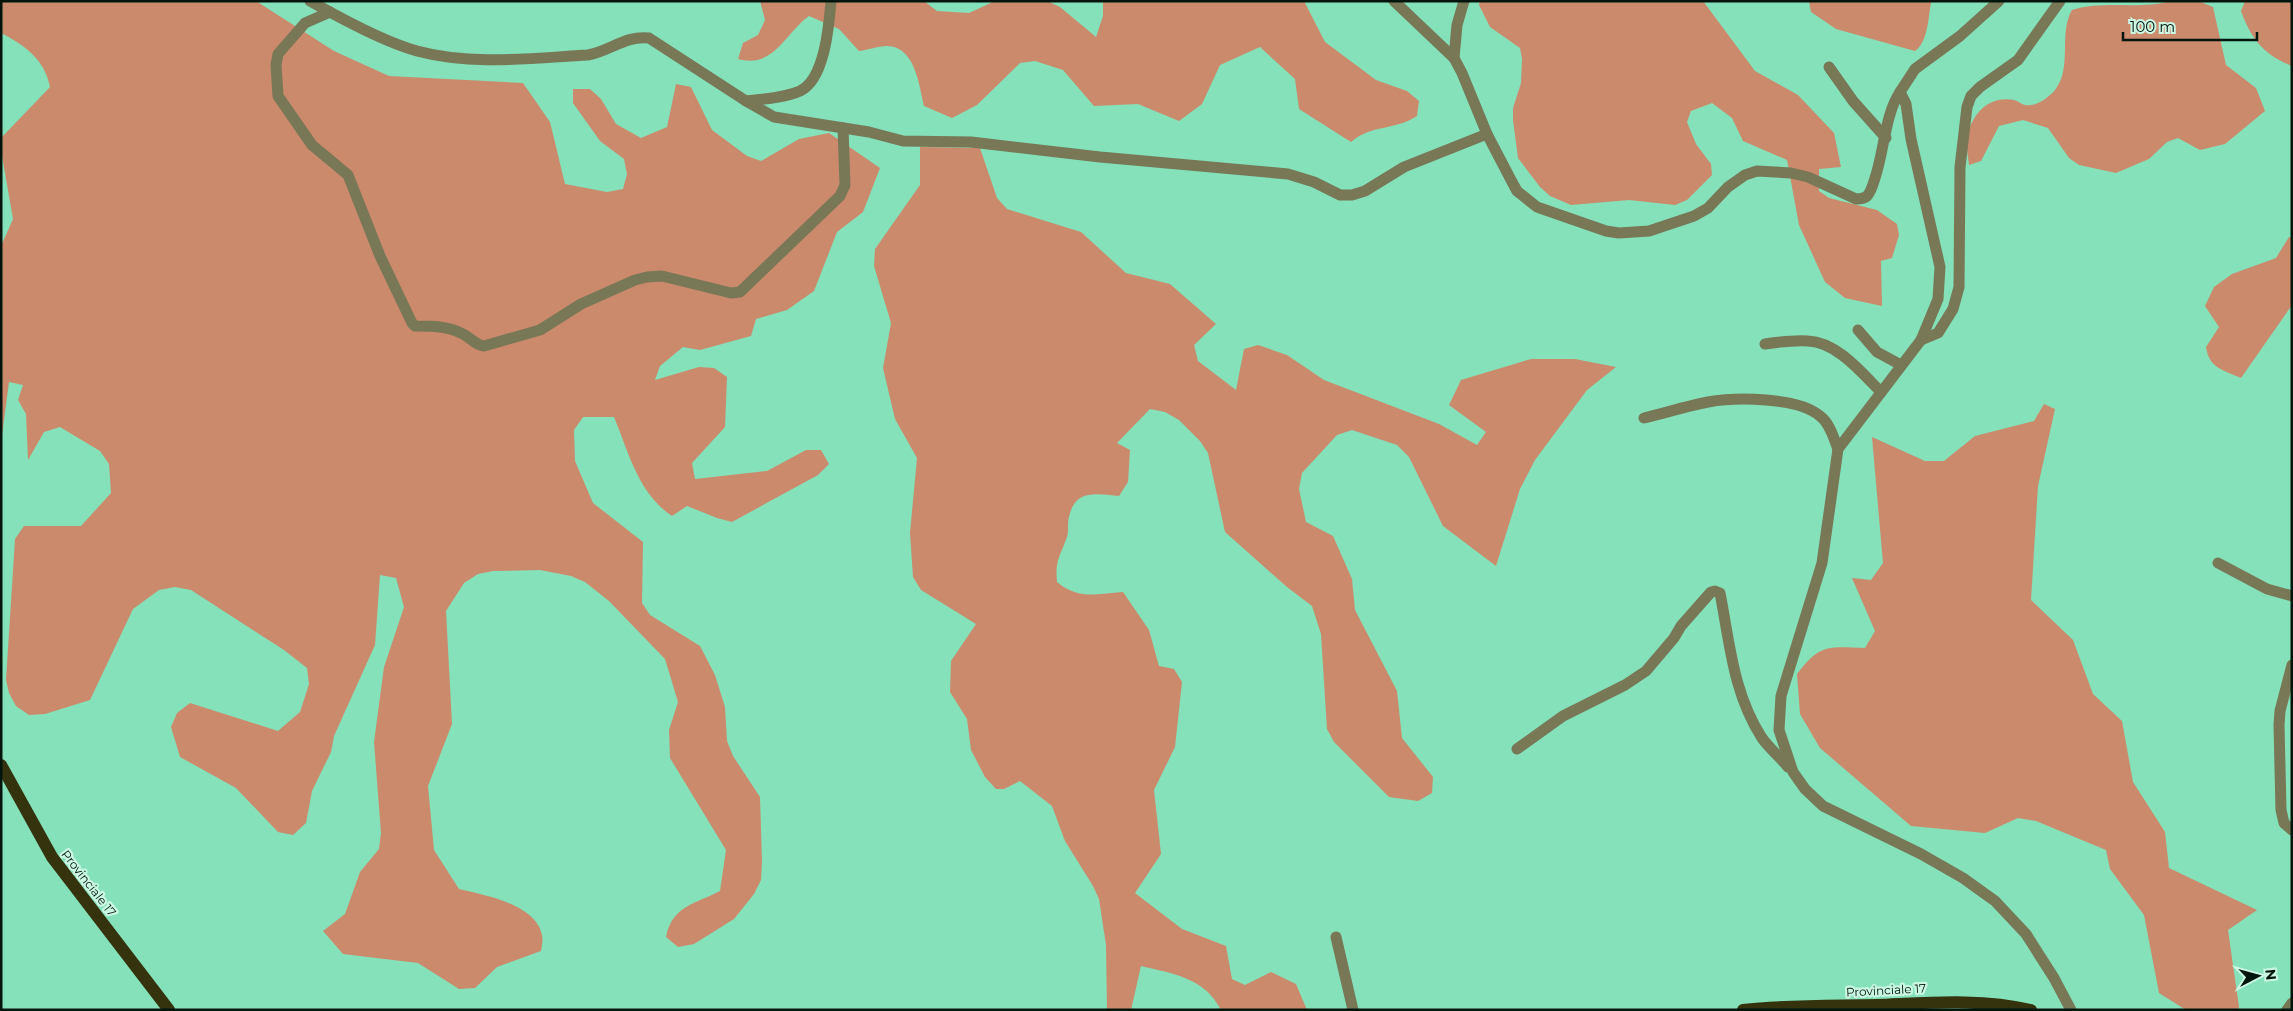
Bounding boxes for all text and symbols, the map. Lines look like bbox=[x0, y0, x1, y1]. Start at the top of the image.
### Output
scale bar bbox=[2123, 10, 2257, 42]
text: 100 m bbox=[2130, 17, 2175, 36]
street label: Provinciale 17 bbox=[58, 847, 120, 919]
north arrow bbox=[2233, 951, 2283, 1001]
text: N bbox=[2261, 968, 2280, 981]
street label: Provinciale 17 bbox=[1846, 980, 1926, 1000]

